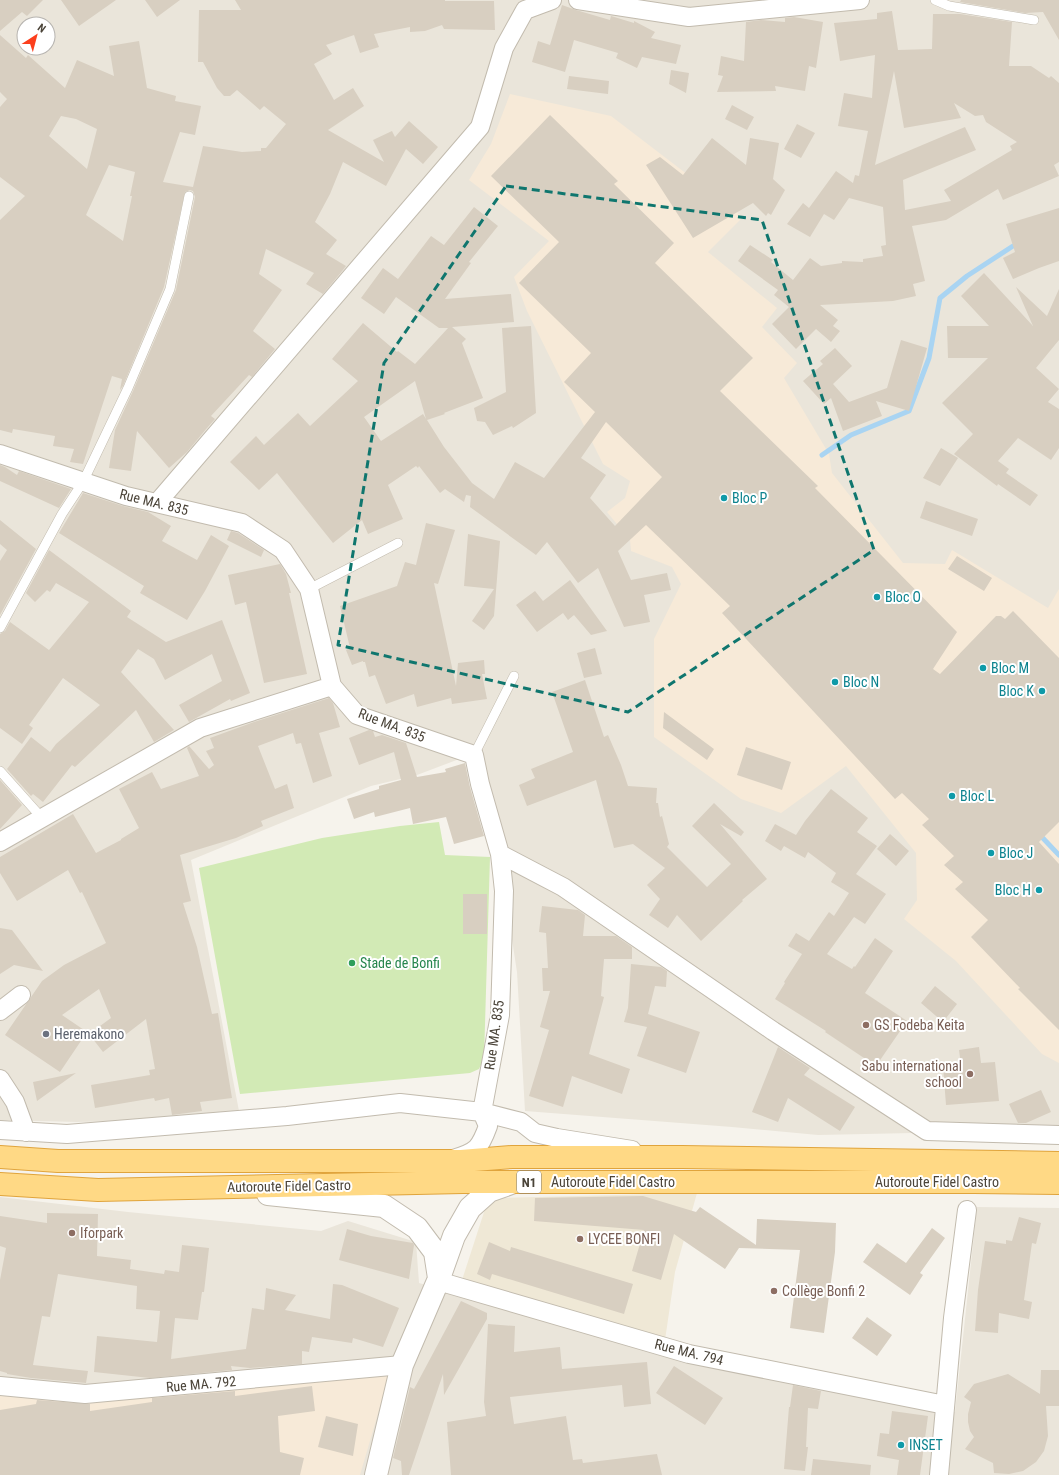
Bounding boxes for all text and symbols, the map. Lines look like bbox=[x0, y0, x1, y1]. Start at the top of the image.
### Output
north arrow bbox=[16, 16, 56, 56]
text: N bbox=[35, 21, 48, 36]
street label: Rue MA. 835 bbox=[118, 486, 190, 518]
place label: Bloc P bbox=[732, 490, 768, 506]
marker: Bloc P bbox=[719, 493, 729, 503]
place label: Bloc O bbox=[885, 589, 921, 605]
marker: Bloc O bbox=[872, 592, 882, 602]
place label: Bloc M bbox=[991, 660, 1029, 676]
marker: Bloc M bbox=[978, 663, 988, 673]
place label: Bloc N bbox=[843, 674, 879, 690]
marker: Bloc N bbox=[830, 677, 840, 687]
place label: Bloc K bbox=[999, 683, 1034, 699]
marker: Bloc K bbox=[1037, 686, 1047, 696]
street label: Rue MA. 835 bbox=[356, 705, 428, 745]
place label: Bloc L bbox=[960, 788, 995, 804]
marker: Bloc L bbox=[947, 791, 957, 801]
place label: Bloc J bbox=[999, 845, 1033, 861]
marker: Bloc J bbox=[986, 848, 996, 858]
place label: Bloc H bbox=[995, 882, 1031, 898]
marker: Bloc H bbox=[1034, 885, 1044, 895]
place label: Stade de Bonfi bbox=[360, 955, 440, 971]
marker: Stade de Bonfi bbox=[347, 958, 357, 968]
street label: Rue MA. 835 bbox=[481, 999, 507, 1071]
place label: GS Fodeba Keita bbox=[874, 1017, 965, 1033]
marker: GS Fodeba Keita bbox=[861, 1020, 871, 1030]
place label: Heremakono bbox=[54, 1026, 124, 1042]
marker: Heremakono bbox=[41, 1029, 51, 1039]
place label: Sabu international school bbox=[862, 1058, 962, 1090]
marker: Sabu international school bbox=[965, 1069, 975, 1079]
road number: N1 bbox=[517, 1171, 541, 1193]
street label: Autoroute Fidel Castro bbox=[551, 1174, 675, 1190]
street label: Autoroute Fidel Castro bbox=[875, 1174, 999, 1190]
street label: Autoroute Fidel Castro bbox=[227, 1177, 351, 1195]
place label: Iforpark bbox=[80, 1225, 124, 1241]
marker: Iforpark bbox=[67, 1228, 77, 1238]
place label: LYCEE BONFI bbox=[588, 1231, 660, 1247]
marker: LYCEE BONFI bbox=[575, 1234, 585, 1244]
place label: Collège Bonfi 2 bbox=[782, 1283, 865, 1299]
marker: Collège Bonfi 2 bbox=[769, 1286, 779, 1296]
street label: Rue MA. 794 bbox=[653, 1336, 725, 1368]
street label: Rue MA. 792 bbox=[165, 1373, 237, 1395]
place label: INSET bbox=[909, 1437, 943, 1453]
marker: INSET bbox=[896, 1440, 906, 1450]

